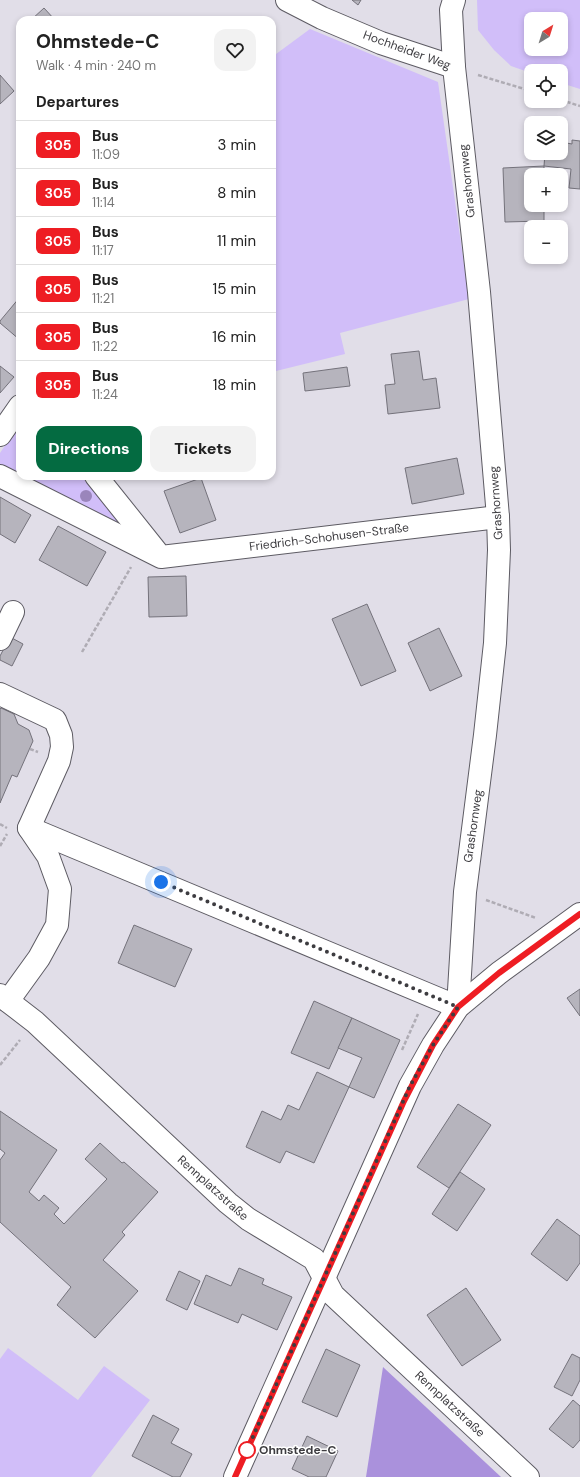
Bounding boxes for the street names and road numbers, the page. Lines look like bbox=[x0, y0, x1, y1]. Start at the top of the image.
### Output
street label: Hochheider Weg bbox=[361, 27, 453, 73]
street label: Grashornweg bbox=[455, 143, 479, 219]
street label: Grashornweg bbox=[485, 465, 507, 540]
street label: Friedrich-Schohusen-Straße bbox=[248, 519, 410, 555]
street label: Grashornweg bbox=[460, 788, 486, 864]
street label: Rennplatzstraße bbox=[174, 1152, 252, 1224]
street label: Rennplatzstraße bbox=[412, 1367, 489, 1441]

